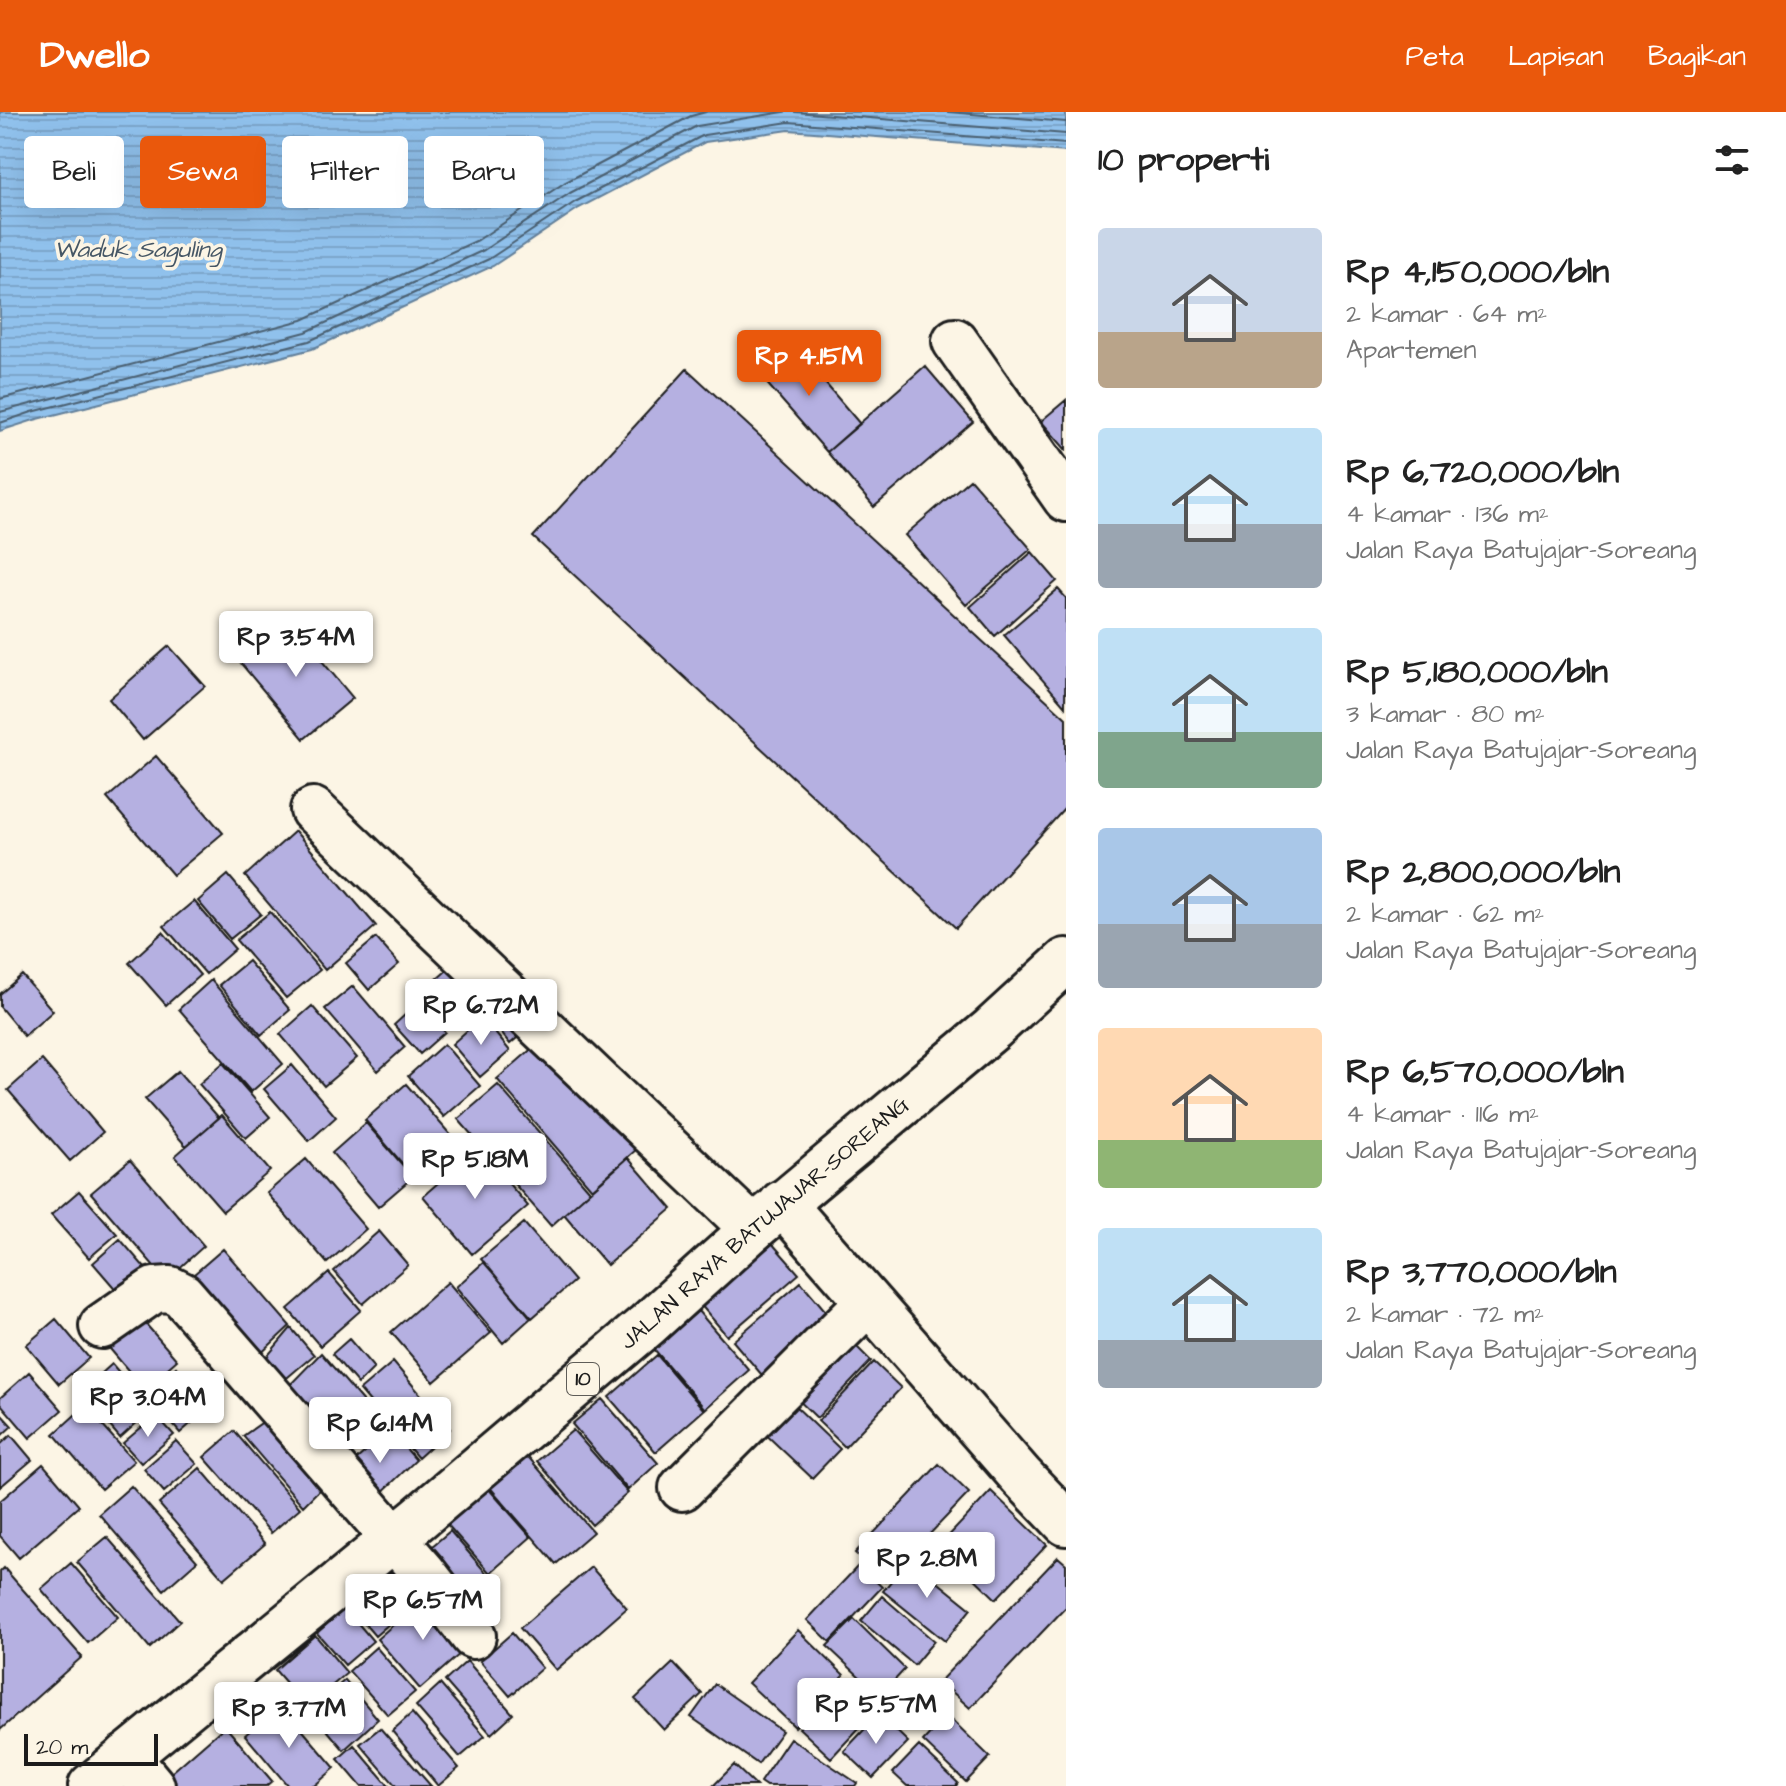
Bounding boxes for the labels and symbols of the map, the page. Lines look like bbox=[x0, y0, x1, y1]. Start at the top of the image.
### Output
water label: Waduk Saguling bbox=[54, 233, 223, 268]
pin: Rp 4.15M bbox=[726, 330, 892, 398]
pin: Rp 3.54M bbox=[213, 611, 379, 679]
pin: Rp 6.72M bbox=[398, 979, 564, 1047]
street label: JALAN RAYA BATUJAJAR-SOREANG bbox=[614, 1089, 916, 1357]
pin: Rp 5.18M bbox=[392, 1133, 558, 1201]
road number: 10 bbox=[567, 1363, 599, 1395]
pin: Rp 3.04M bbox=[65, 1371, 231, 1439]
pin: Rp 6.14M bbox=[297, 1397, 463, 1465]
pin: Rp 2.8M bbox=[853, 1532, 1001, 1600]
pin: Rp 6.57M bbox=[340, 1574, 506, 1642]
pin: Rp 5.57M bbox=[793, 1678, 959, 1746]
pin: Rp 3.77M bbox=[206, 1682, 372, 1750]
scale bar bbox=[24, 1730, 158, 1766]

